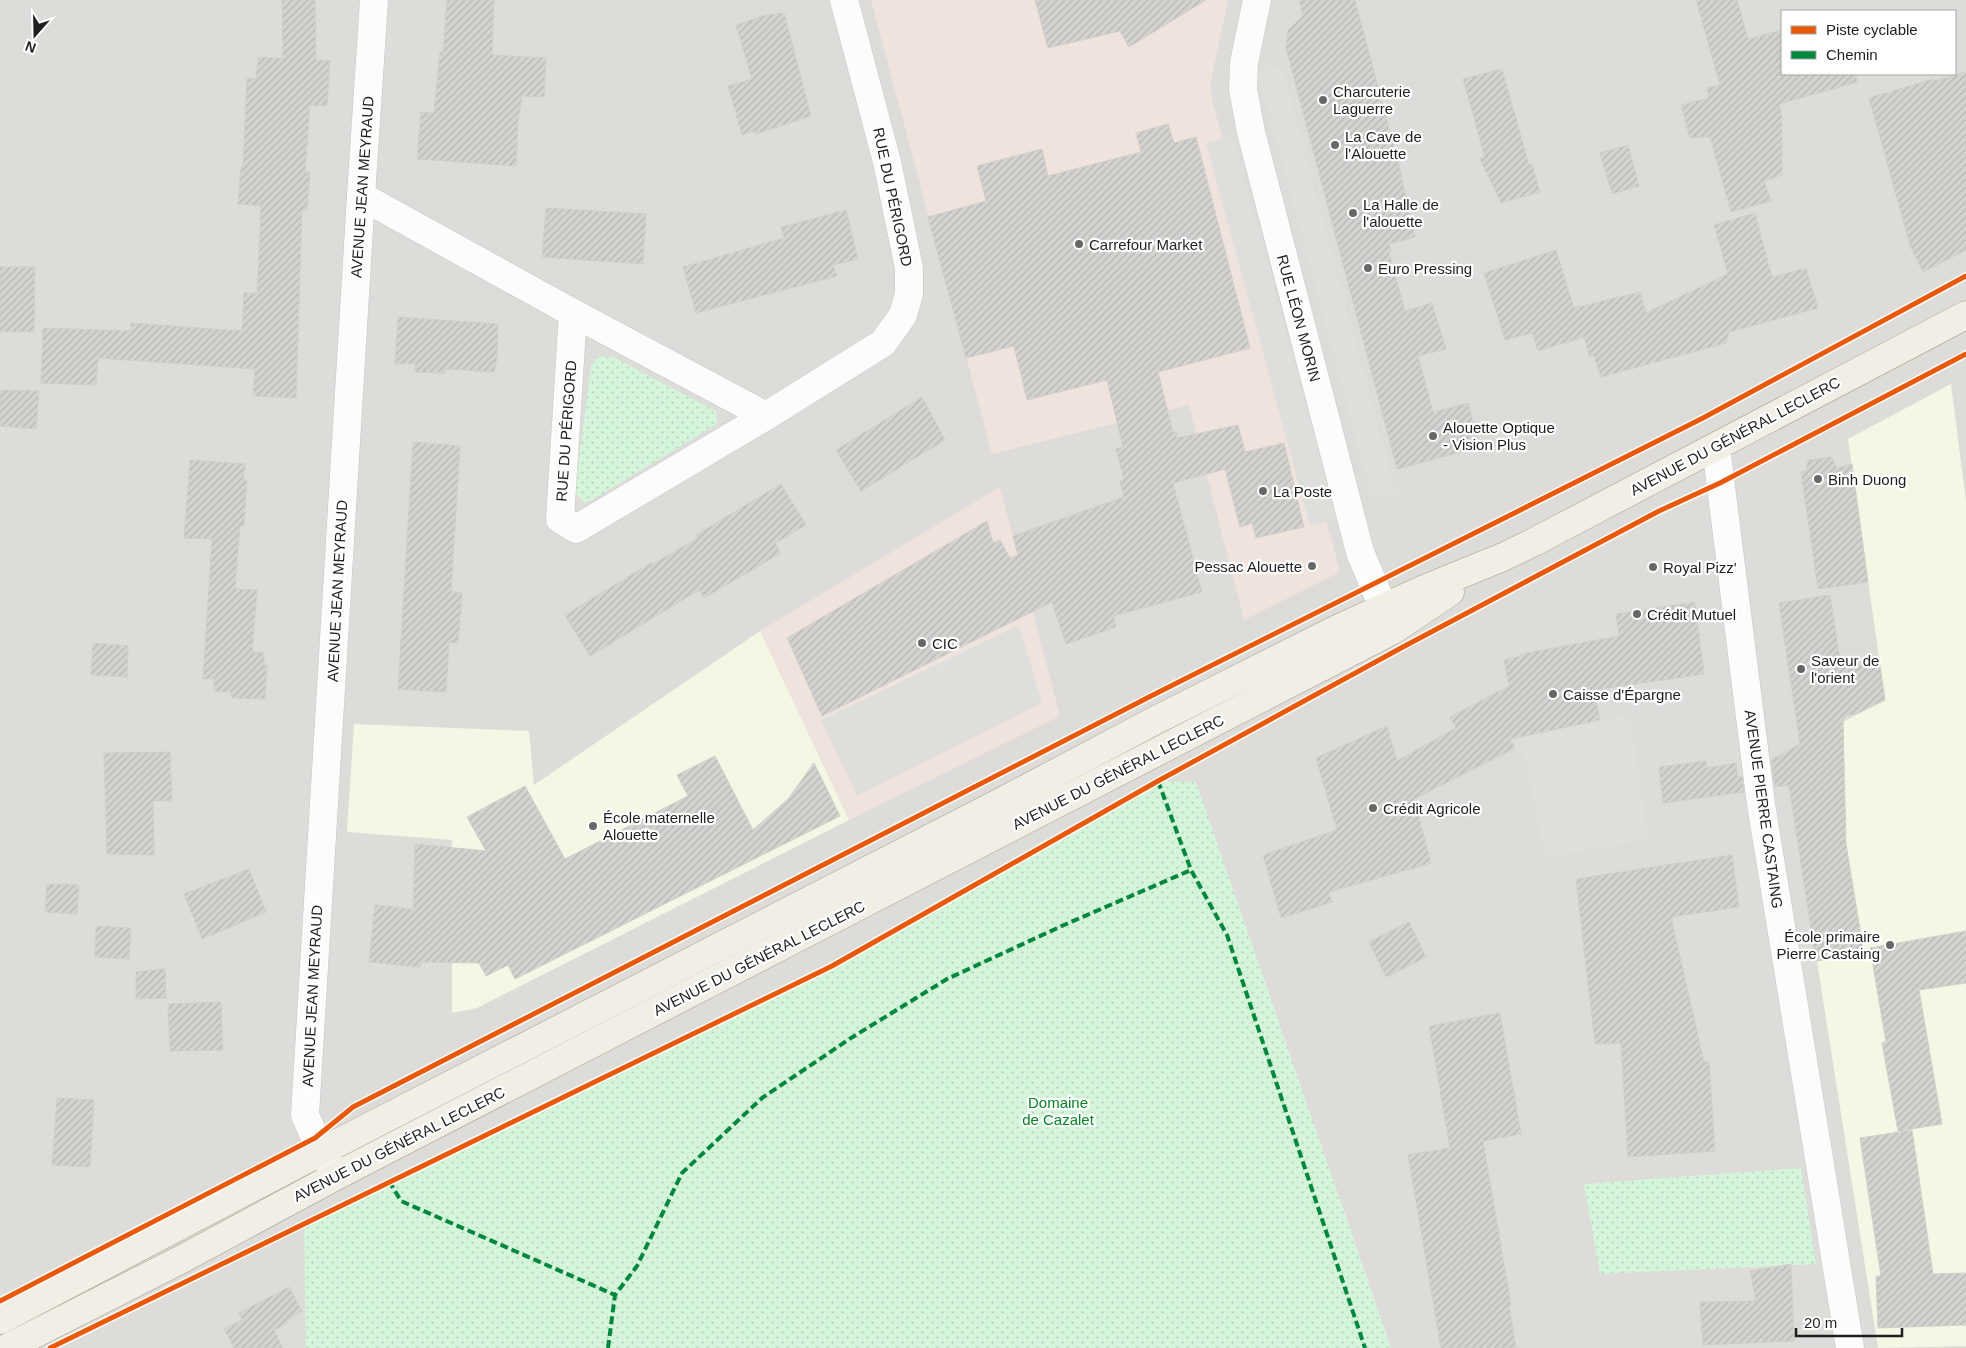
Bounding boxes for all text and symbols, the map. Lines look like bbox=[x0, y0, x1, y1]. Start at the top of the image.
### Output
north arrow bbox=[10, 10, 60, 60]
legend bbox=[1781, 10, 1956, 75]
text: Piste cyclable bbox=[1826, 21, 1918, 38]
text: N bbox=[23, 38, 38, 56]
text: Chemin bbox=[1826, 46, 1878, 63]
place label: Charcuterie Laguerre bbox=[1333, 83, 1411, 117]
marker: Charcuterie Laguerre bbox=[1317, 94, 1329, 106]
street label: AVENUE JEAN MEYRAUD bbox=[347, 95, 377, 279]
street label: RUE DU PÉRIGORD bbox=[870, 126, 916, 268]
place label: La Cave de l'Alouette bbox=[1345, 128, 1422, 162]
marker: La Cave de l'Alouette bbox=[1329, 139, 1341, 151]
place label: La Halle de l'alouette bbox=[1363, 196, 1439, 230]
marker: La Halle de l'alouette bbox=[1347, 207, 1359, 219]
place label: Carrefour Market bbox=[1089, 236, 1203, 253]
marker: Carrefour Market bbox=[1073, 238, 1085, 250]
street label: RUE LÉON MORIN bbox=[1274, 253, 1324, 383]
place label: Euro Pressing bbox=[1378, 260, 1472, 277]
marker: Euro Pressing bbox=[1362, 262, 1374, 274]
street label: RUE DU PÉRIGORD bbox=[553, 360, 579, 502]
street label: AVENUE DU GÉNÉRAL LECLERC bbox=[1627, 373, 1843, 499]
place label: Alouette Optique - Vision Plus bbox=[1443, 419, 1555, 453]
marker: Alouette Optique - Vision Plus bbox=[1427, 430, 1439, 442]
place label: Binh Duong bbox=[1828, 471, 1906, 488]
marker: Binh Duong bbox=[1812, 473, 1824, 485]
place label: La Poste bbox=[1273, 483, 1332, 500]
marker: La Poste bbox=[1257, 485, 1269, 497]
street label: AVENUE JEAN MEYRAUD bbox=[324, 499, 350, 682]
place label: Pessac Alouette bbox=[1194, 558, 1302, 575]
place label: Royal Pizz' bbox=[1663, 559, 1737, 576]
marker: Pessac Alouette bbox=[1306, 560, 1318, 572]
marker: Royal Pizz' bbox=[1647, 561, 1659, 573]
place label: Crédit Mutuel bbox=[1647, 606, 1736, 623]
marker: Crédit Mutuel bbox=[1631, 608, 1643, 620]
place label: CIC bbox=[932, 635, 958, 652]
marker: CIC bbox=[916, 637, 928, 649]
place label: Saveur de l'orient bbox=[1811, 652, 1879, 686]
marker: Saveur de l'orient bbox=[1795, 663, 1807, 675]
place label: Caisse d'Épargne bbox=[1563, 686, 1681, 703]
marker: Caisse d'Épargne bbox=[1547, 688, 1559, 700]
street label: AVENUE PIERRE CASTAING bbox=[1742, 709, 1786, 909]
street label: AVENUE DU GÉNÉRAL LECLERC bbox=[1009, 711, 1227, 833]
place label: Crédit Agricole bbox=[1383, 800, 1481, 817]
marker: Crédit Agricole bbox=[1367, 802, 1379, 814]
place label: École maternelle Alouette bbox=[603, 809, 715, 843]
marker: École maternelle Alouette bbox=[587, 820, 599, 832]
street label: AVENUE DU GÉNÉRAL LECLERC bbox=[650, 897, 868, 1019]
street label: AVENUE JEAN MEYRAUD bbox=[299, 904, 325, 1087]
place label: École primaire Pierre Castaing bbox=[1777, 928, 1880, 962]
marker: École primaire Pierre Castaing bbox=[1884, 939, 1896, 951]
street label: AVENUE DU GÉNÉRAL LECLERC bbox=[290, 1083, 508, 1205]
park label: Domaine de Cazalet bbox=[1022, 1094, 1095, 1128]
scale bar bbox=[1796, 1306, 1902, 1338]
text: 20 m bbox=[1804, 1314, 1837, 1331]

